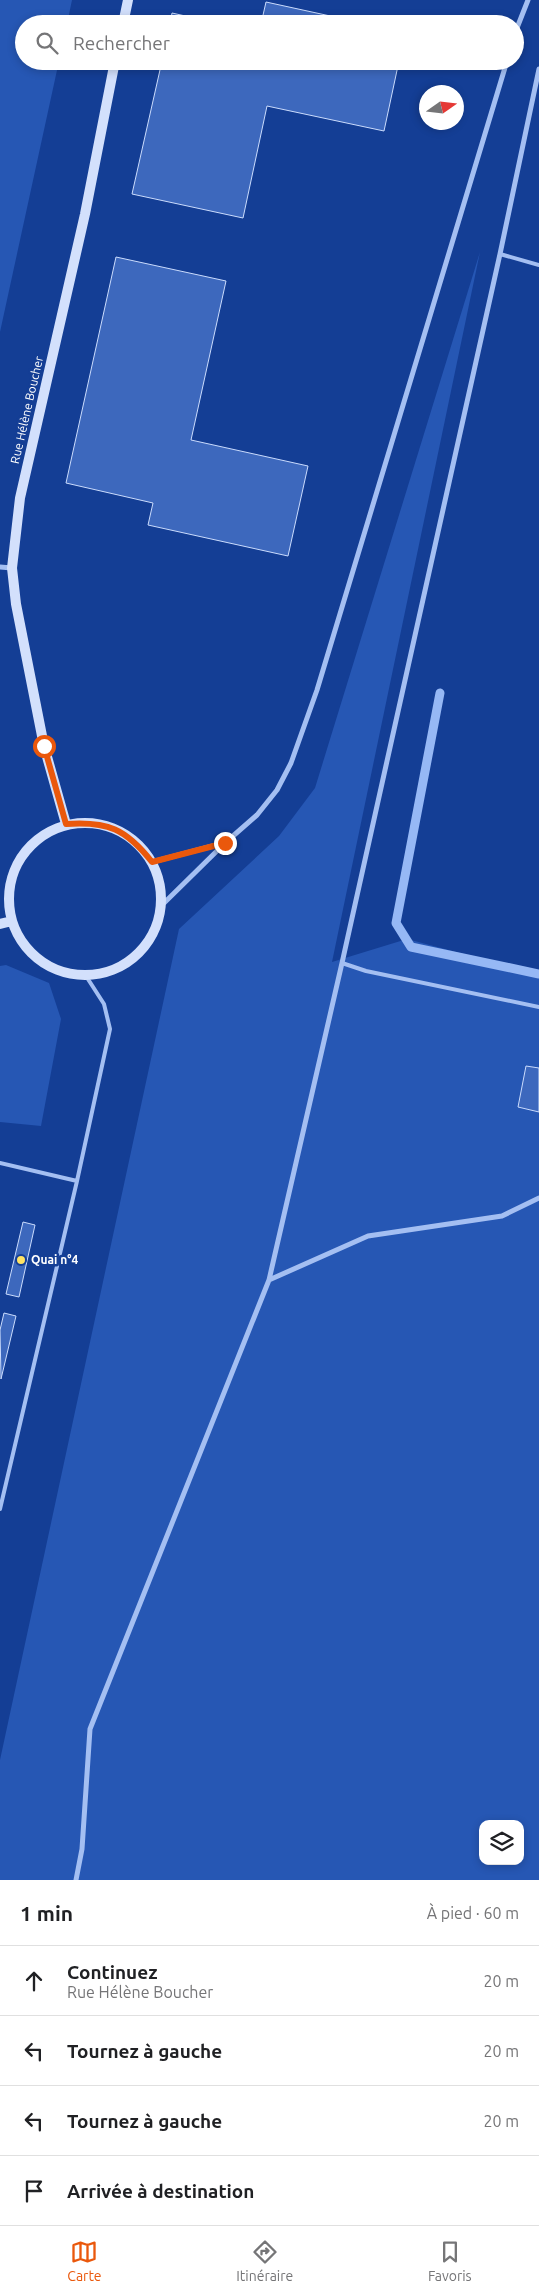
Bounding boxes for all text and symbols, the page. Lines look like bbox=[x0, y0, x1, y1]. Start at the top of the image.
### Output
search box bbox=[15, 15, 524, 70]
icon: search bbox=[33, 29, 61, 57]
text: Rechercher bbox=[73, 32, 170, 54]
north arrow bbox=[419, 85, 464, 130]
street label: Rue Hélène Boucher bbox=[8, 355, 45, 465]
route start bbox=[33, 735, 56, 758]
route end bbox=[214, 832, 237, 855]
place label: Quai n°4 bbox=[31, 1253, 78, 1266]
marker: Quai n°4 bbox=[15, 1254, 27, 1266]
map controls bbox=[479, 1820, 524, 1865]
button: layers bbox=[479, 1820, 524, 1865]
text: 1 min bbox=[20, 1901, 73, 1925]
text: À pied · 60 m bbox=[427, 1904, 519, 1922]
text: Continuez bbox=[67, 1961, 157, 1983]
icon: ahead bbox=[20, 1967, 48, 1995]
text: 20 m bbox=[483, 1972, 519, 1990]
text: Rue Hélène Boucher bbox=[67, 1983, 213, 2001]
icon: left bbox=[20, 2037, 48, 2065]
text: Tournez à gauche bbox=[67, 2040, 222, 2062]
text: 20 m bbox=[483, 2042, 519, 2060]
icon: left bbox=[20, 2107, 48, 2135]
text: Tournez à gauche bbox=[67, 2110, 222, 2132]
text: 20 m bbox=[483, 2112, 519, 2130]
icon: arrive bbox=[20, 2177, 48, 2205]
text: Arrivée à destination bbox=[67, 2180, 254, 2202]
tab: Carte bbox=[67, 2238, 102, 2284]
tab: Itinéraire bbox=[236, 2238, 293, 2284]
tab: Favoris bbox=[428, 2238, 472, 2284]

